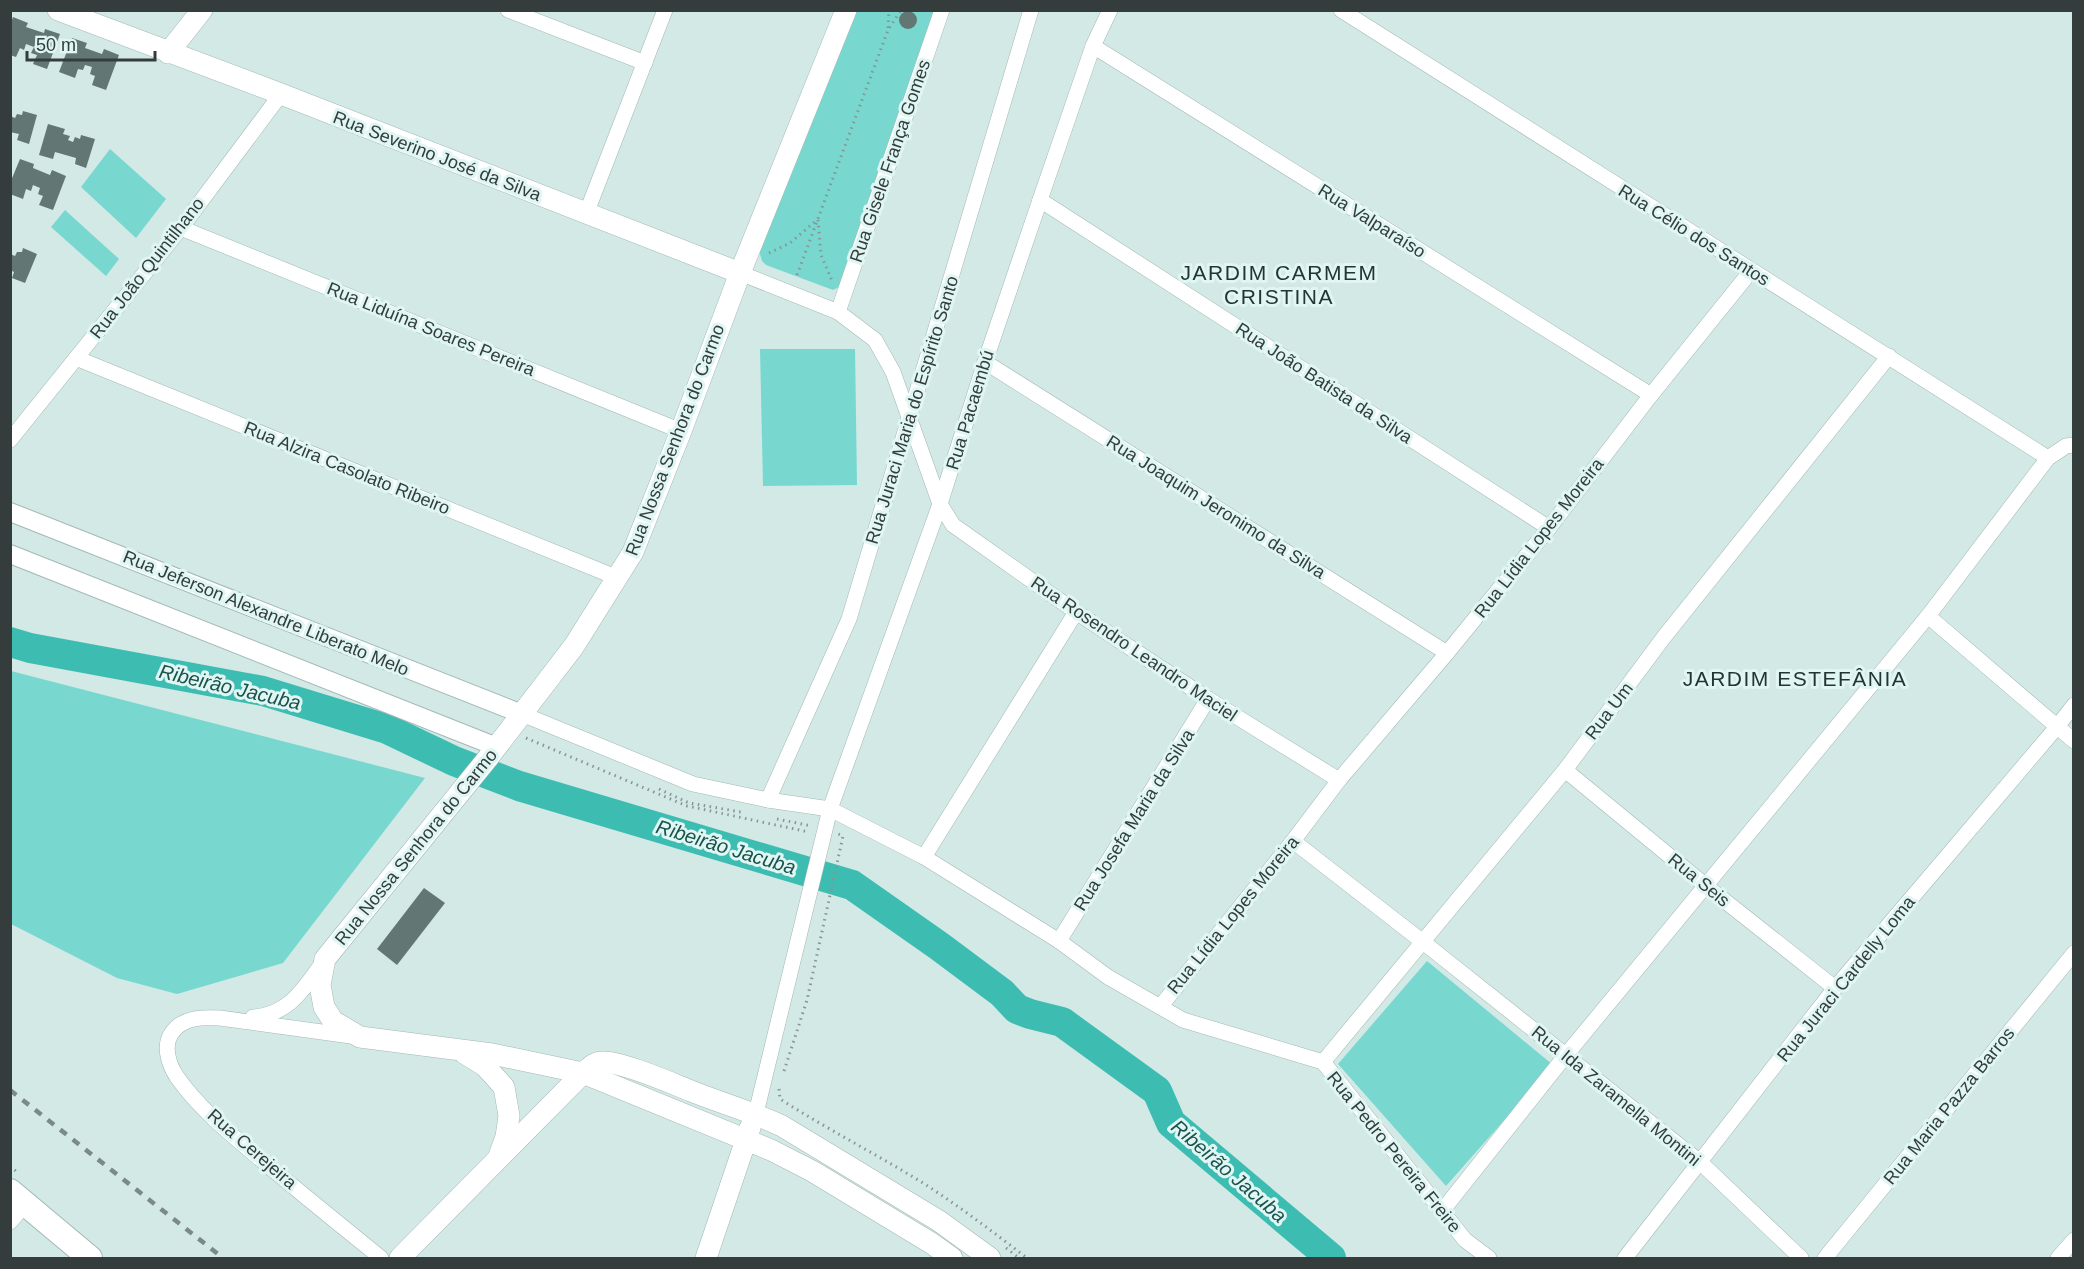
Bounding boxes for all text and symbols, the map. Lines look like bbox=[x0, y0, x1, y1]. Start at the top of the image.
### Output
scale bar bbox=[27, 24, 154, 62]
text: 50 m bbox=[36, 35, 76, 55]
street label: Rua Gisele França Gomes bbox=[846, 57, 934, 265]
street label: Rua Severino José da Silva bbox=[330, 107, 545, 205]
street label: Rua Valparaíso bbox=[1315, 180, 1429, 262]
street label: Rua Célio dos Santos bbox=[1615, 180, 1773, 290]
street label: Rua João Quintilhano bbox=[86, 194, 208, 342]
district label: JARDIM CARMEM CRISTINA bbox=[1181, 261, 1377, 308]
street label: Rua Juraci Maria do Espírito Santo bbox=[862, 274, 962, 546]
street label: Rua Liduína Soares Pereira bbox=[324, 278, 539, 380]
street label: Rua João Batista da Silva bbox=[1232, 318, 1417, 448]
street label: Rua Nossa Senhora do Carmo bbox=[622, 322, 728, 558]
street label: Rua Pacaembú bbox=[942, 348, 998, 472]
street label: Rua Alzira Casolato Ribeiro bbox=[241, 418, 453, 518]
street label: Rua Joaquim Jeronimo da Silva bbox=[1103, 431, 1330, 583]
street label: Rua Lídia Lopes Moreira bbox=[1470, 453, 1608, 622]
street label: Rua Jeferson Alexandre Liberato Melo bbox=[120, 546, 412, 680]
street label: Rua Rosendro Leandro Maciel bbox=[1027, 572, 1241, 726]
water label: Ribeirão Jacuba bbox=[157, 660, 303, 714]
district label: JARDIM ESTEFÂNIA bbox=[1683, 667, 1907, 690]
street label: Rua Um bbox=[1581, 679, 1637, 743]
street label: Rua Josefa Maria da Silva bbox=[1070, 725, 1199, 914]
street label: Rua Nossa Senhora do Carmo bbox=[331, 745, 501, 949]
water label: Ribeirão Jacuba bbox=[654, 815, 798, 879]
street label: Rua Lídia Lopes Moreira bbox=[1163, 831, 1303, 998]
street label: Rua Seis bbox=[1664, 849, 1734, 911]
street label: Rua Juraci Cardelly Loma bbox=[1773, 891, 1920, 1066]
street label: Rua Ida Zaramella Montini bbox=[1528, 1022, 1704, 1170]
street label: Rua Maria Pazza Barros bbox=[1880, 1024, 2018, 1188]
street label: Rua Pedro Pereira Freire bbox=[1323, 1068, 1465, 1236]
street label: Rua Cerejeira bbox=[204, 1105, 301, 1194]
water label: Ribeirão Jacuba bbox=[1167, 1115, 1291, 1227]

